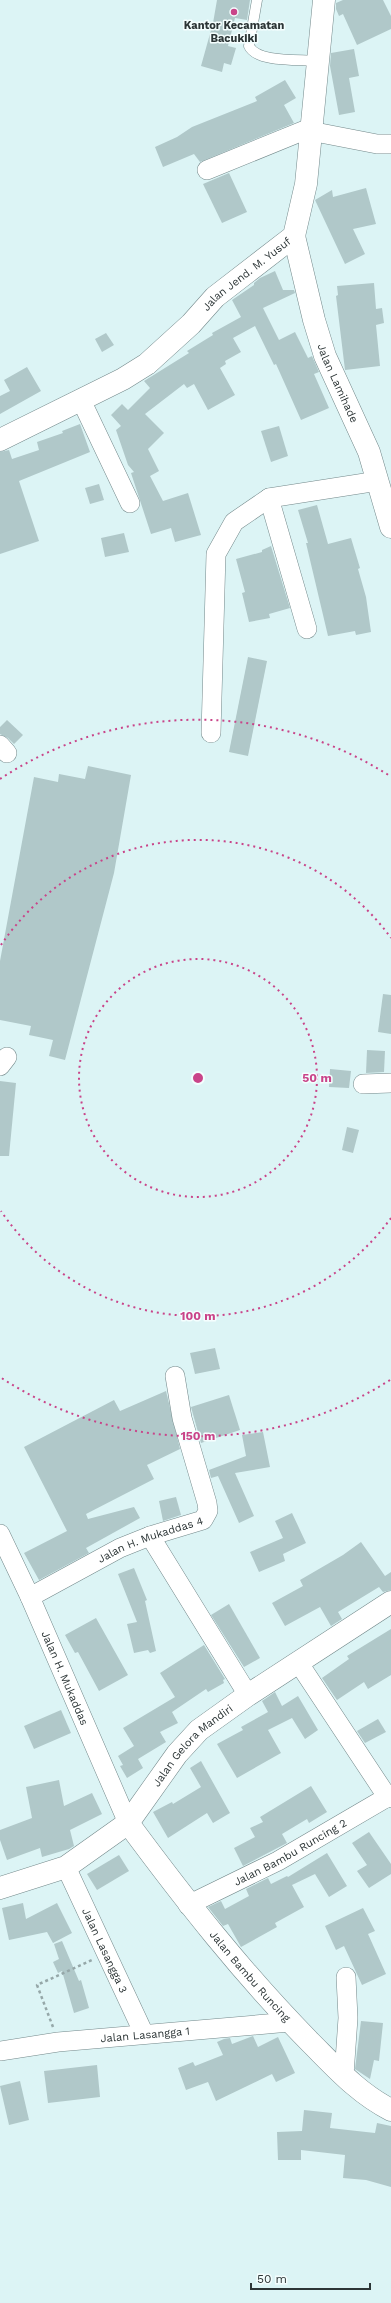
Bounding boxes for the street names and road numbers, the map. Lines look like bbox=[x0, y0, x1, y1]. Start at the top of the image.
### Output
street label: Jalan Jend. M. Yusuf bbox=[200, 234, 294, 314]
street label: Jalan Lamihade bbox=[315, 342, 361, 425]
street label: Jalan H. Mukaddas 4 bbox=[96, 1514, 205, 1566]
street label: Jalan H. Mukaddas bbox=[38, 1629, 91, 1727]
street label: Jalan Gelora Mandiri bbox=[150, 1702, 235, 1789]
street label: Jalan Bambu Runcing 2 bbox=[232, 1816, 349, 1889]
street label: Jalan Lasangga 3 bbox=[79, 1906, 130, 1995]
street label: Jalan Bambu Runcing bbox=[207, 1928, 293, 2025]
street label: Jalan Lasangga 1 bbox=[100, 2025, 190, 2045]

